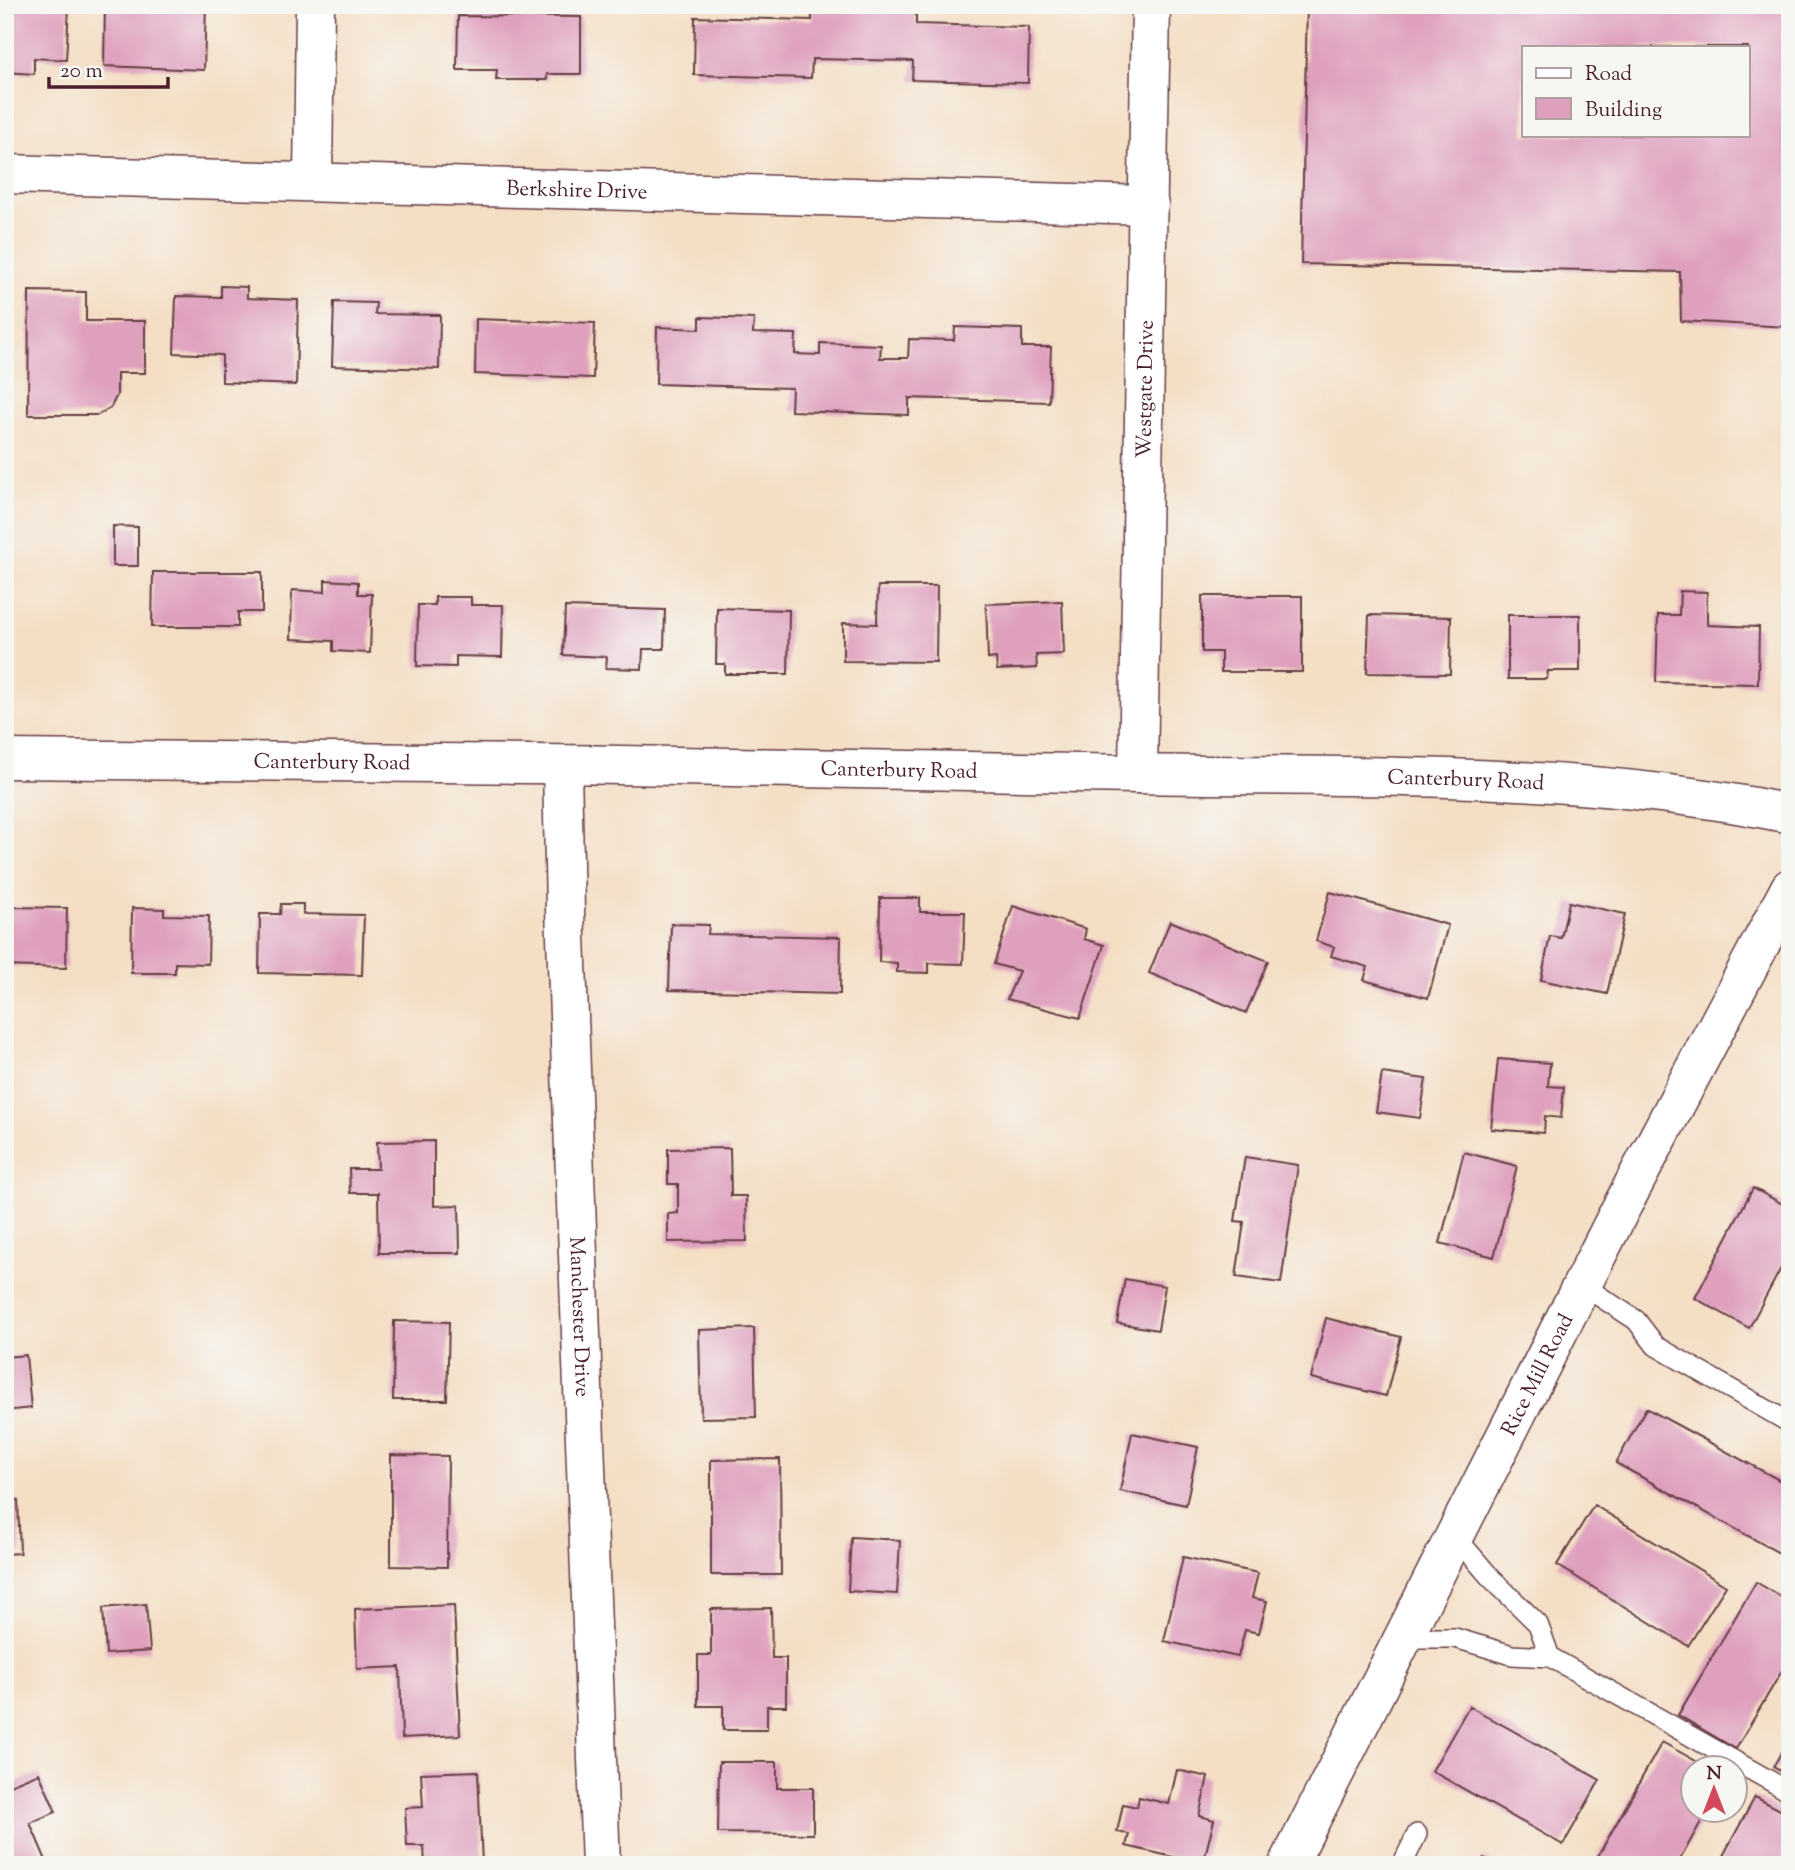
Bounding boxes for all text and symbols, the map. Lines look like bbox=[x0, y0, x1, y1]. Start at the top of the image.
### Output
scale bar bbox=[49, 46, 168, 90]
legend bbox=[1522, 46, 1750, 136]
text: 20 m bbox=[60, 57, 103, 87]
text: Road bbox=[1585, 60, 1632, 90]
text: Building bbox=[1585, 96, 1662, 126]
street label: Berkshire Drive bbox=[506, 175, 648, 208]
street label: Westgate Drive bbox=[1130, 320, 1163, 458]
street label: Canterbury Road bbox=[253, 748, 411, 779]
street label: Canterbury Road bbox=[820, 755, 978, 788]
street label: Canterbury Road bbox=[1387, 764, 1545, 799]
street label: Manchester Drive bbox=[560, 1236, 596, 1398]
street label: Rice Mill Road bbox=[1495, 1309, 1582, 1442]
north arrow bbox=[1680, 1755, 1750, 1825]
text: N bbox=[1706, 1761, 1722, 1788]

